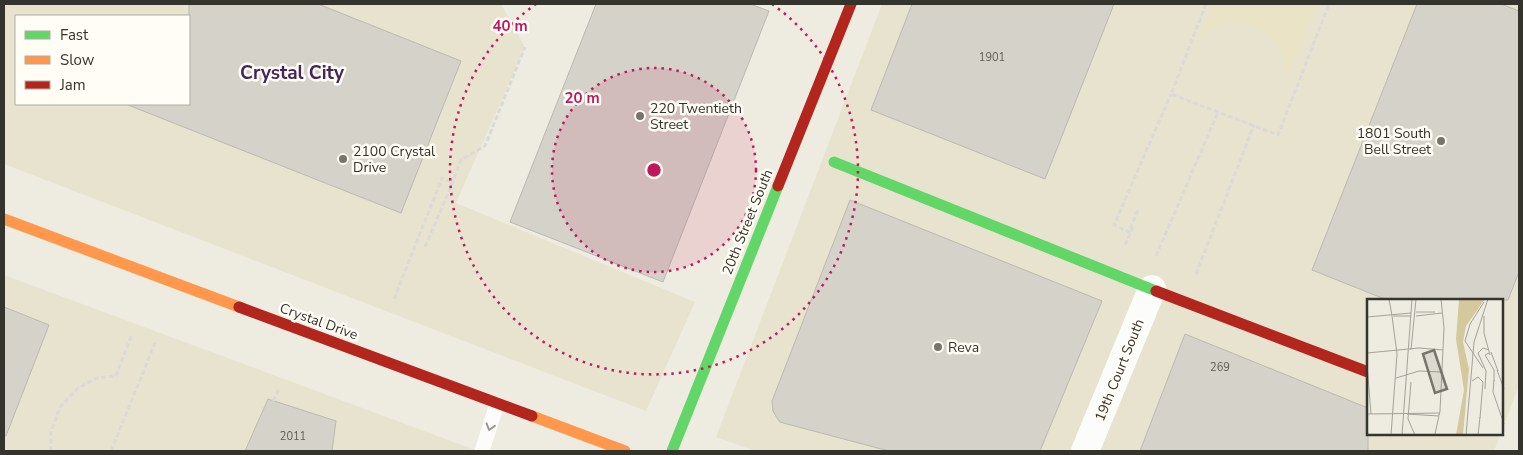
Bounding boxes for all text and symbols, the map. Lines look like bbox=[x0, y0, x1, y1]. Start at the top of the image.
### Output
legend bbox=[15, 15, 190, 105]
text: 40 m bbox=[492, 16, 528, 36]
text: Fast bbox=[60, 25, 89, 45]
text: Slow bbox=[60, 50, 95, 70]
house number: 1901 bbox=[979, 50, 1005, 65]
district label: Crystal City bbox=[240, 60, 345, 86]
text: Jam bbox=[59, 75, 86, 95]
text: 20 m bbox=[564, 88, 600, 108]
place label: 220 Twentieth Street bbox=[650, 99, 742, 134]
marker: 220 Twentieth Street bbox=[634, 110, 646, 122]
place label: 1801 South Bell Street bbox=[1357, 124, 1431, 159]
marker: 1801 South Bell Street bbox=[1435, 135, 1447, 147]
place label: 2100 Crystal Drive bbox=[353, 142, 436, 177]
marker: 2100 Crystal Drive bbox=[337, 153, 349, 165]
centre of rings bbox=[645, 161, 663, 179]
street label: 20th Street South bbox=[718, 167, 777, 278]
street label: Crystal Drive bbox=[277, 299, 361, 344]
inset map bbox=[1367, 299, 1503, 435]
street label: 19th Court South bbox=[1090, 316, 1149, 424]
place label: Reva bbox=[948, 338, 979, 357]
marker: Reva bbox=[932, 341, 944, 353]
house number: 269 bbox=[1210, 360, 1230, 375]
one-way arrow bbox=[485, 423, 495, 431]
house number: 2011 bbox=[280, 429, 306, 444]

